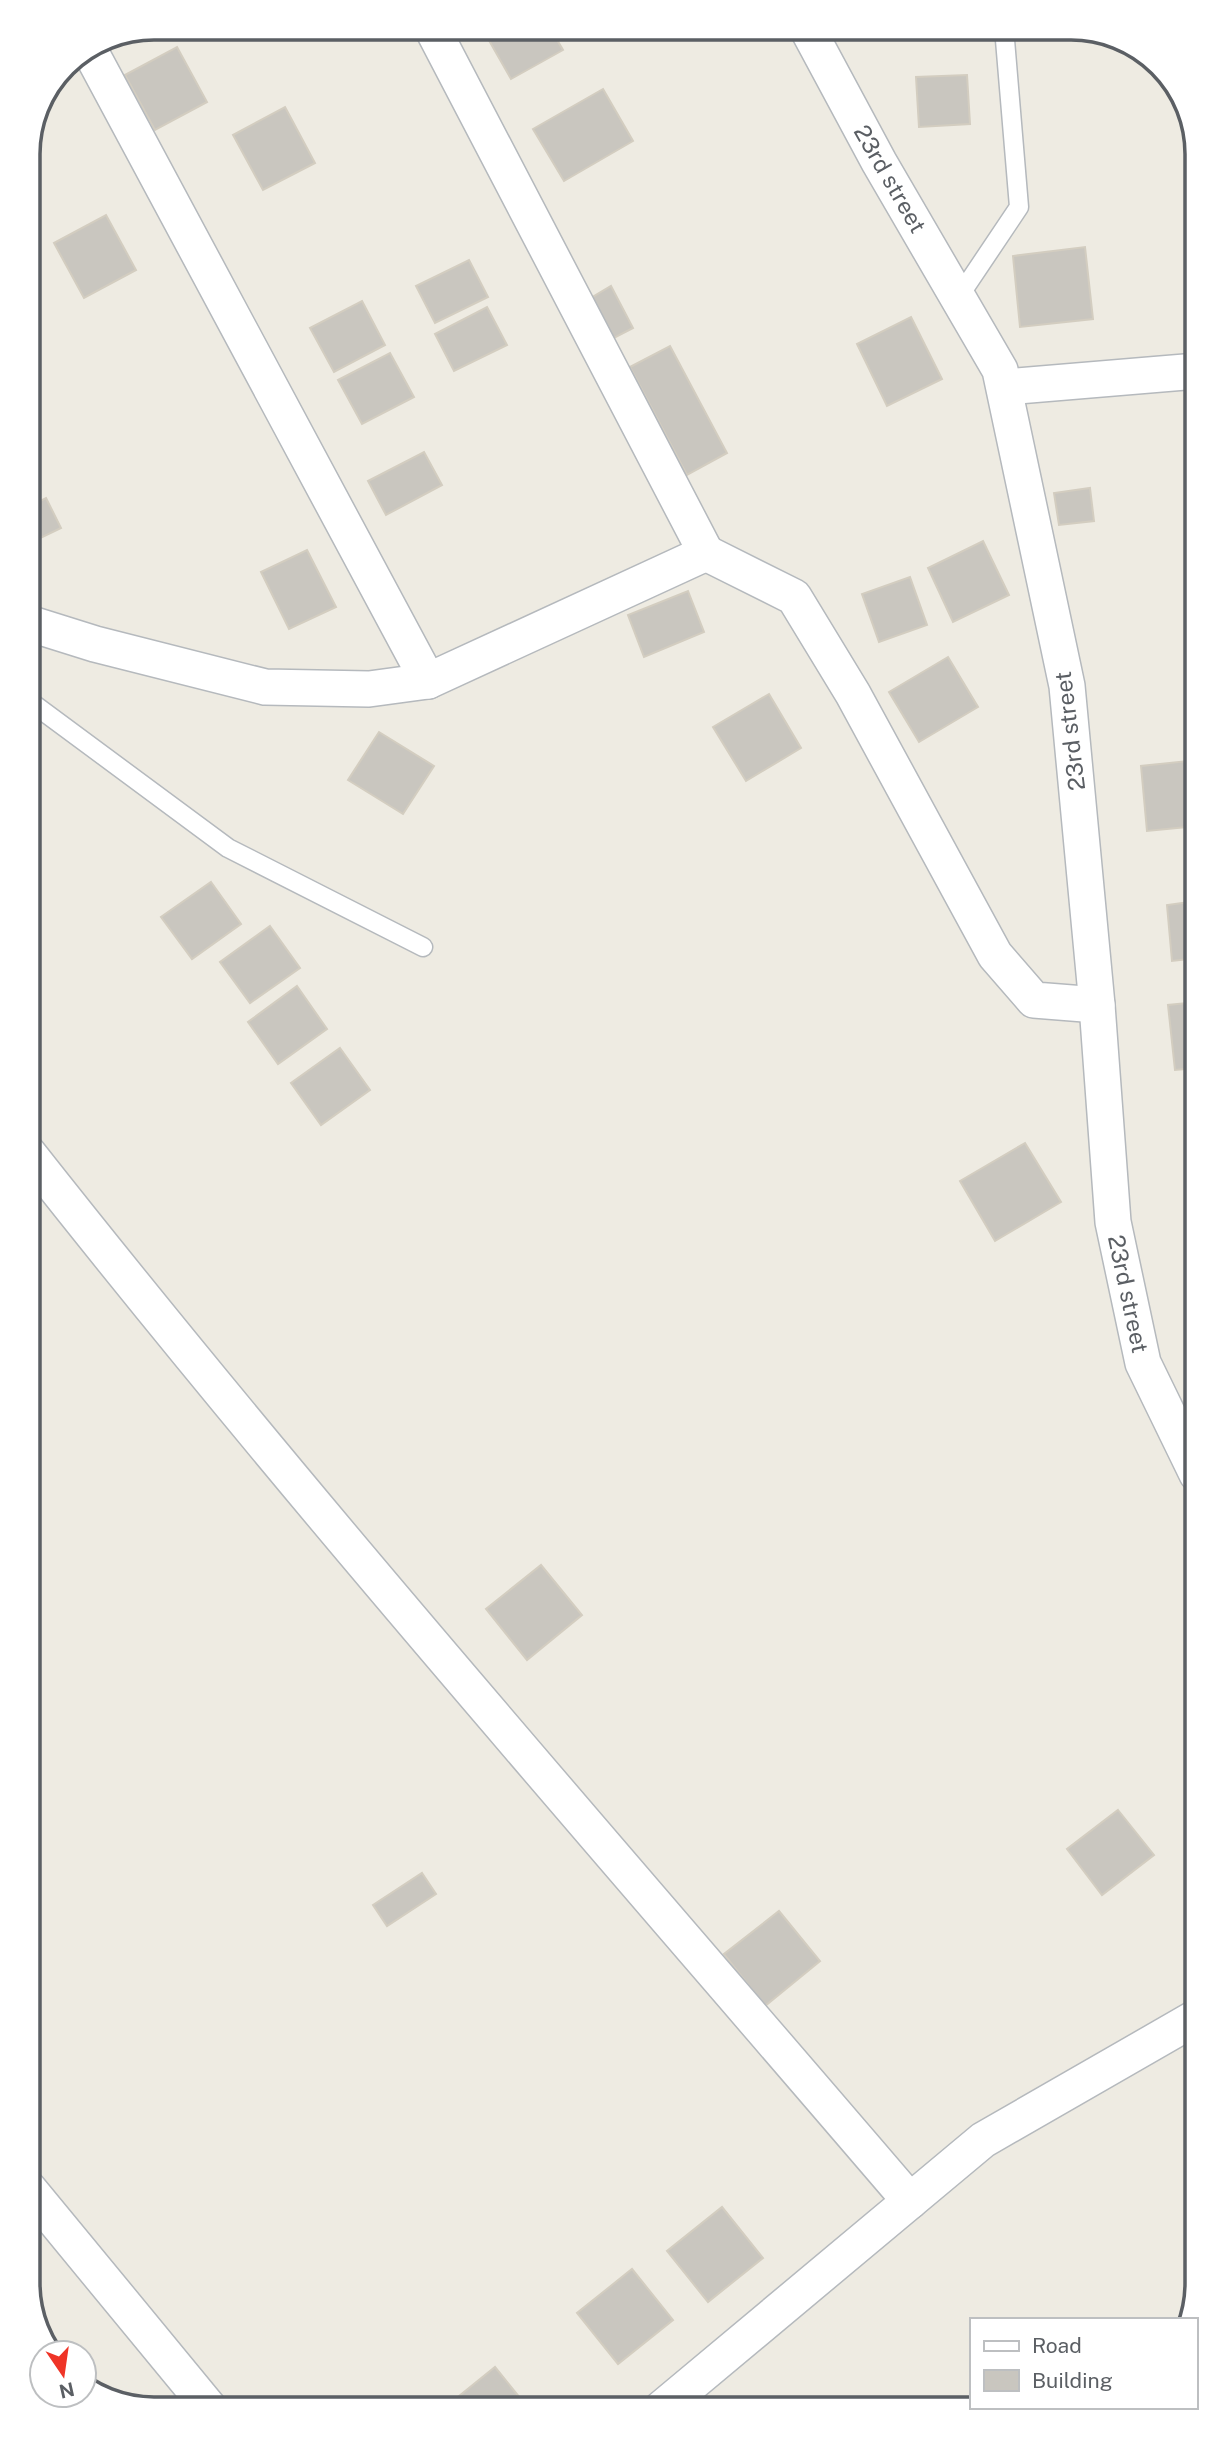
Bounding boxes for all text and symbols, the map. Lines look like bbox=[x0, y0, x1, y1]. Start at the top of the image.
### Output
street label: 23rd street bbox=[849, 120, 932, 237]
street label: 23rd street bbox=[1049, 670, 1090, 792]
street label: 23rd street bbox=[1103, 1232, 1154, 1355]
legend bbox=[970, 2318, 1197, 2409]
text: Road bbox=[1032, 2333, 1082, 2358]
north arrow bbox=[28, 2339, 98, 2409]
text: Building bbox=[1032, 2368, 1113, 2393]
text: N bbox=[57, 2378, 77, 2403]

